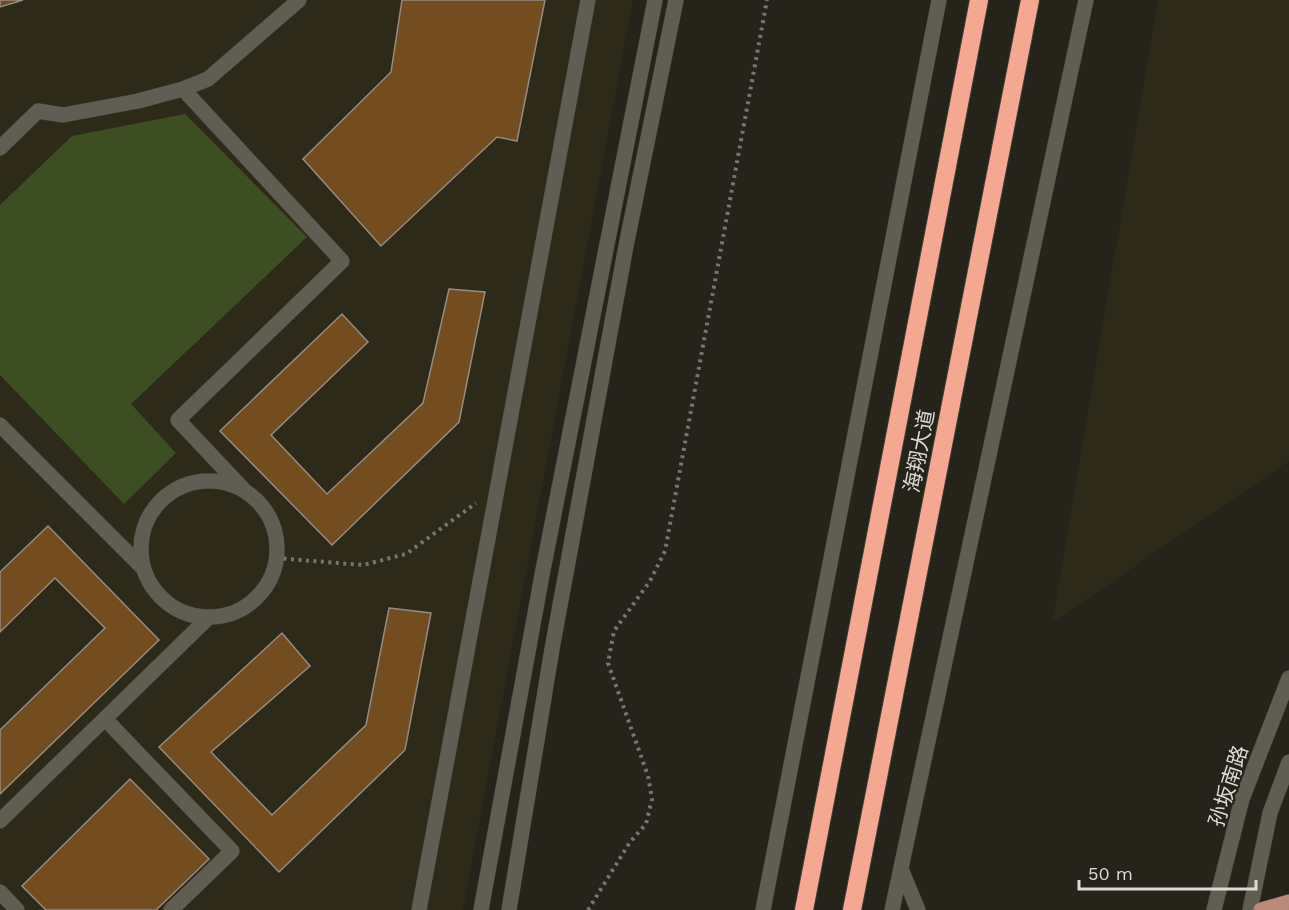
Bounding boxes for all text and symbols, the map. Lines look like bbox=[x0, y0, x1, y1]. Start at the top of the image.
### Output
street label: 海翔大道 bbox=[899, 407, 939, 495]
street label: 孙坂南路 bbox=[1203, 742, 1253, 830]
scale bar bbox=[1079, 853, 1256, 891]
text: 50 m bbox=[1088, 863, 1133, 884]

